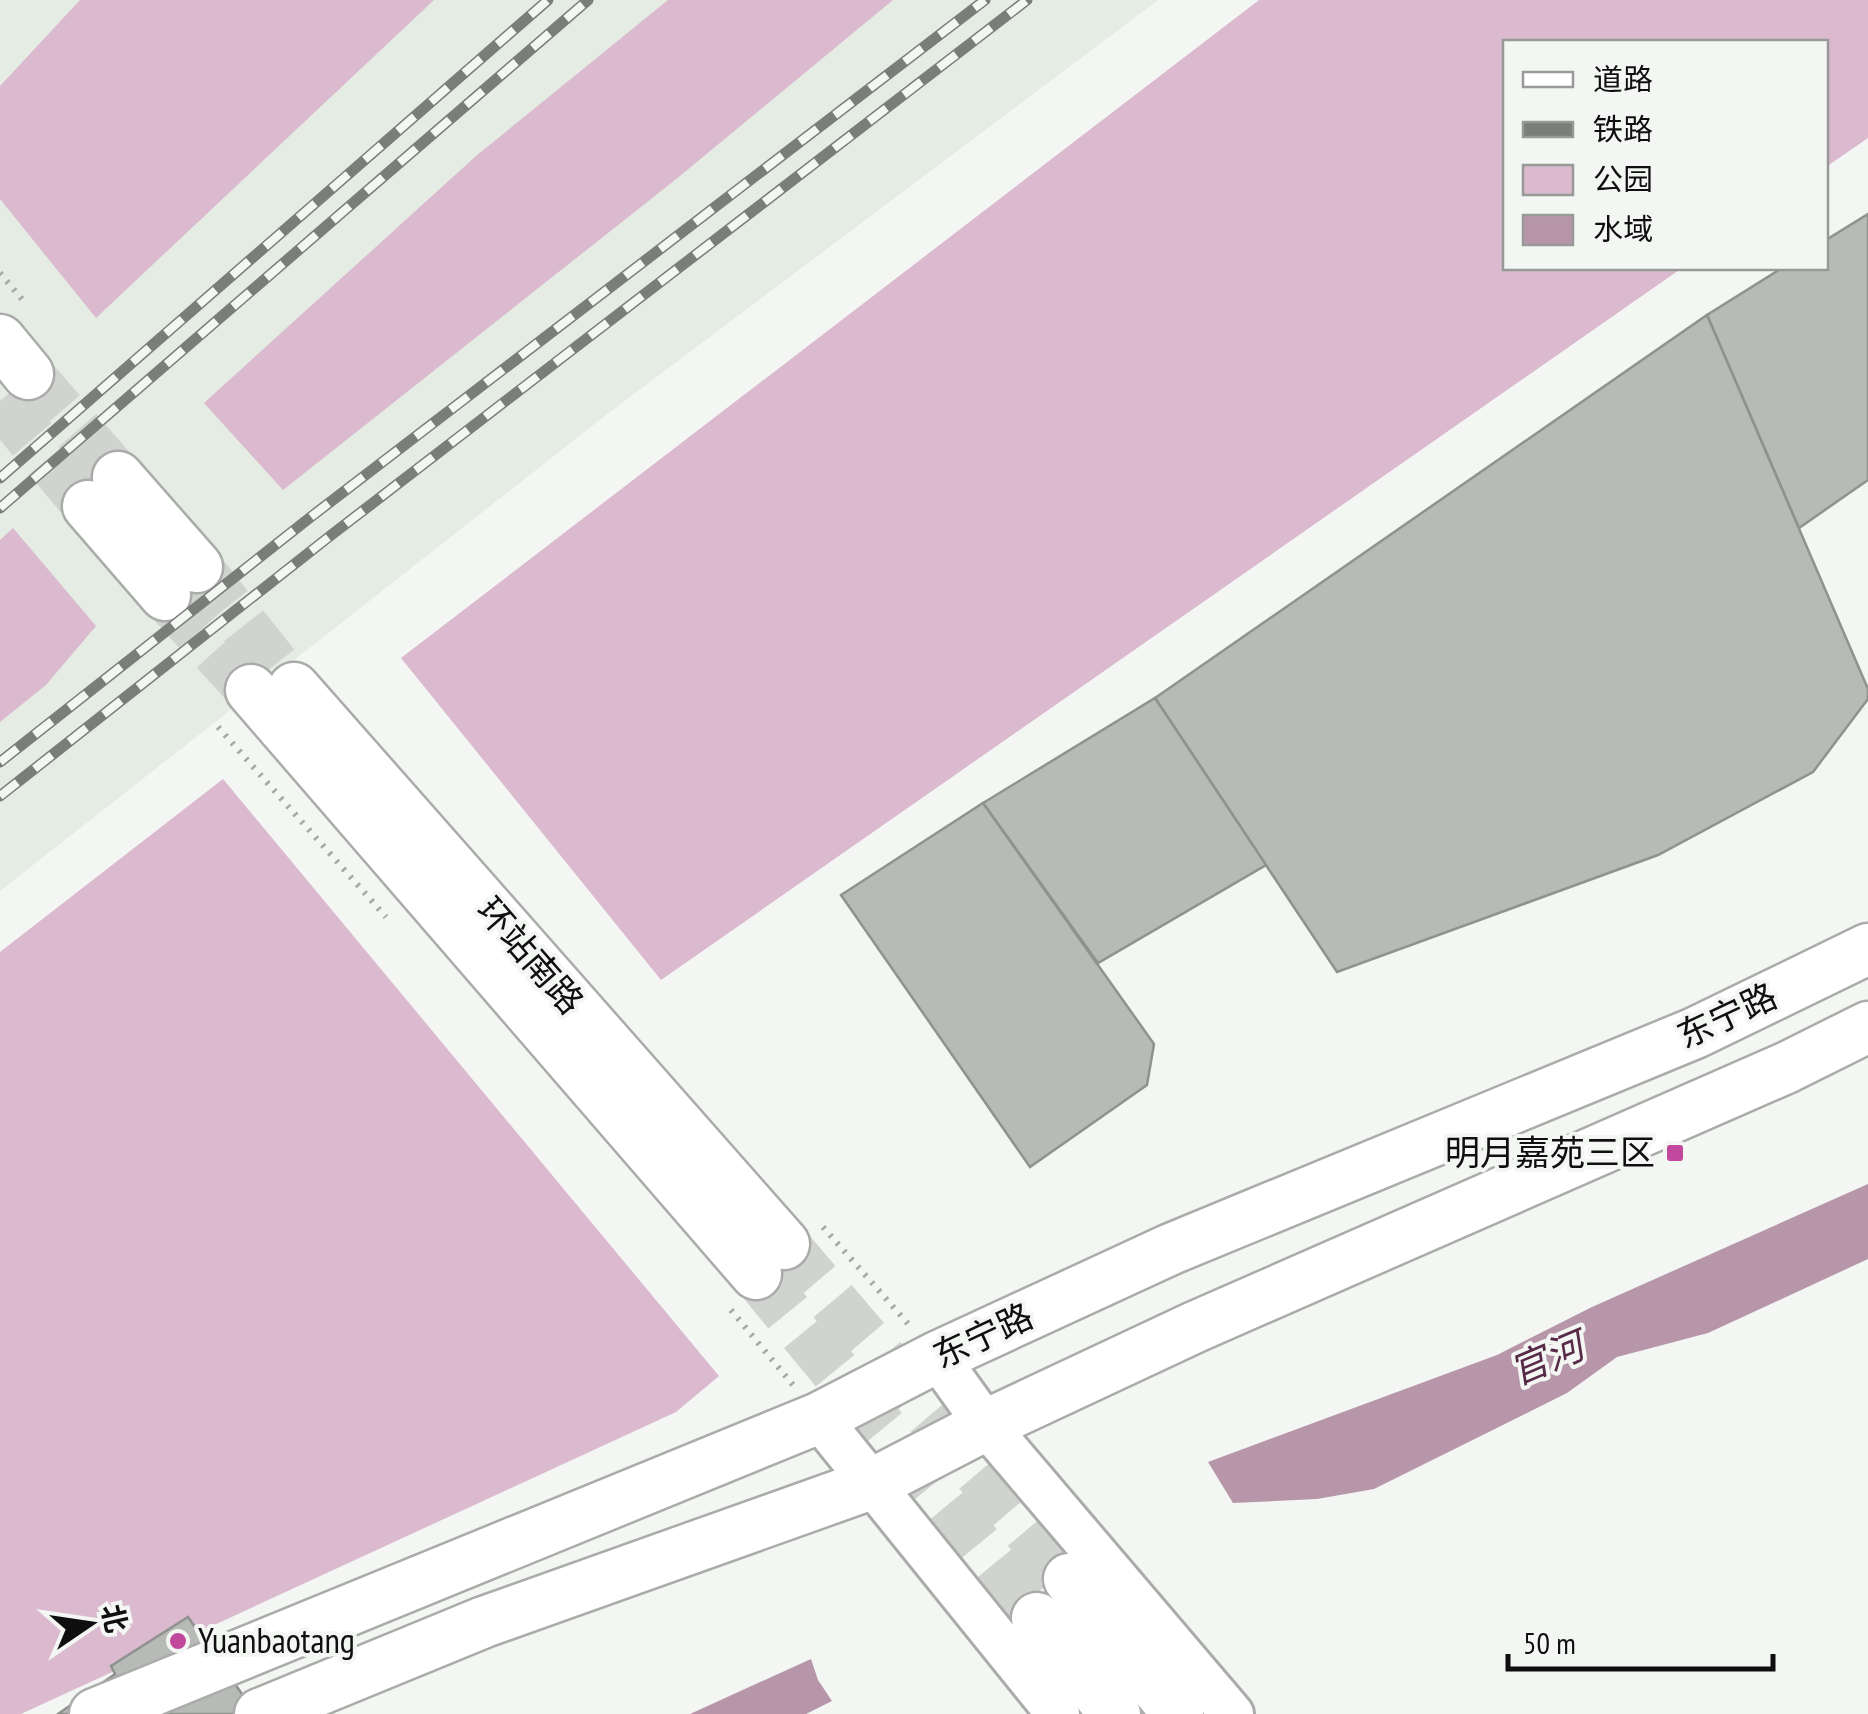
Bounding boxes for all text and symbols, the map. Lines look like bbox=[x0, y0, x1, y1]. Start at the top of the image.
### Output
legend bbox=[1503, 40, 1828, 270]
text: 道路 bbox=[1593, 59, 1653, 98]
text: 铁路 bbox=[1593, 109, 1653, 148]
text: 公园 bbox=[1593, 159, 1653, 198]
text: 水域 bbox=[1593, 209, 1653, 248]
street label: 环站南路 bbox=[467, 887, 594, 1023]
street label: 东宁路 bbox=[1669, 972, 1784, 1058]
place label: 明月嘉苑三区 bbox=[1445, 1129, 1655, 1175]
marker: 明月嘉苑三区 bbox=[1664, 1142, 1686, 1164]
street label: 东宁路 bbox=[925, 1292, 1040, 1378]
water label: 官河 bbox=[1502, 1317, 1597, 1395]
north arrow bbox=[40, 1574, 140, 1674]
text: 北 bbox=[94, 1600, 136, 1636]
scale bar bbox=[1508, 1609, 1773, 1671]
place label: Yuanbaotang bbox=[198, 1617, 355, 1663]
text: 50 m bbox=[1523, 1623, 1576, 1662]
marker: Yuanbaotang bbox=[167, 1630, 189, 1652]

